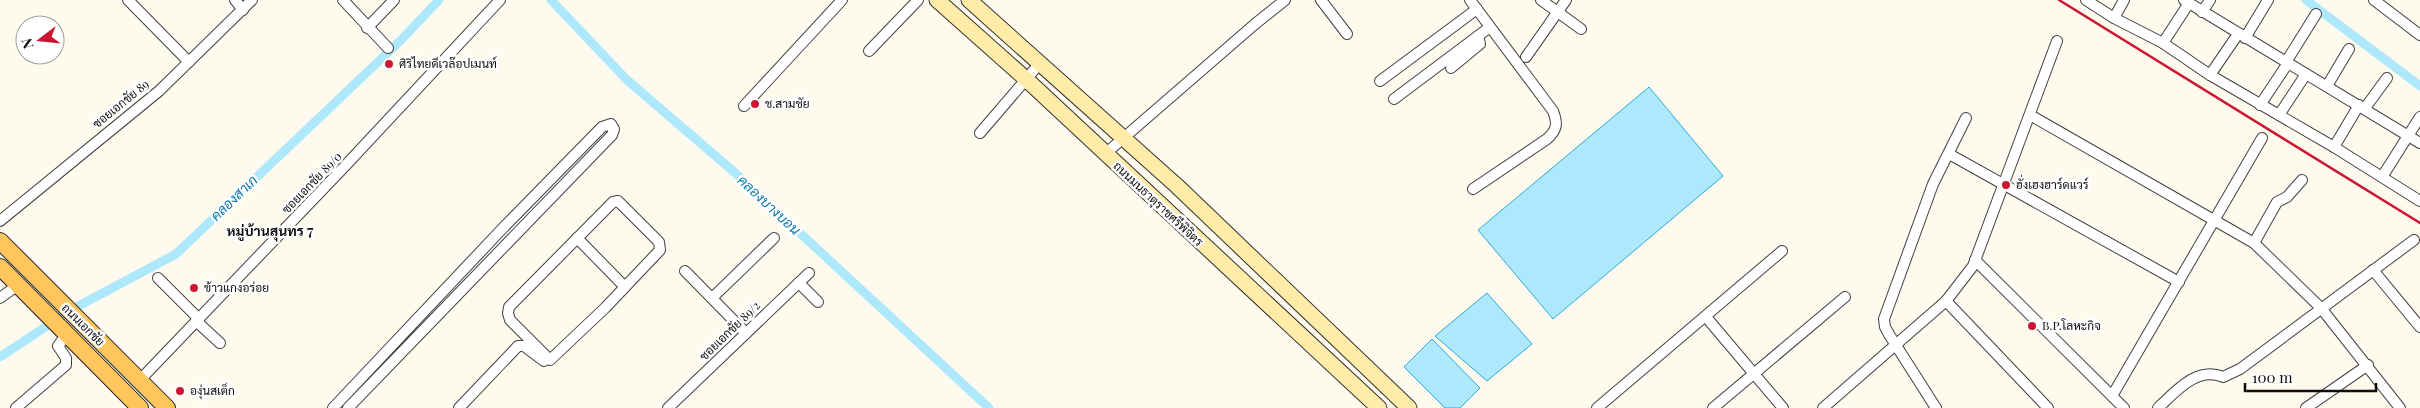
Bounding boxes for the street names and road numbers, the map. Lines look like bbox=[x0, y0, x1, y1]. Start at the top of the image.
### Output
street label: ซอยเอกชัย 89 bbox=[89, 75, 152, 131]
street label: ซอยเอกชัย 89/0 bbox=[278, 148, 345, 217]
street label: ถนนมนธาตุราชศรีพิจิตร bbox=[1109, 157, 1207, 251]
street label: ซอยเอกชัย 89/2 bbox=[696, 297, 763, 363]
street label: ถนนเอกชัย bbox=[59, 300, 108, 349]

